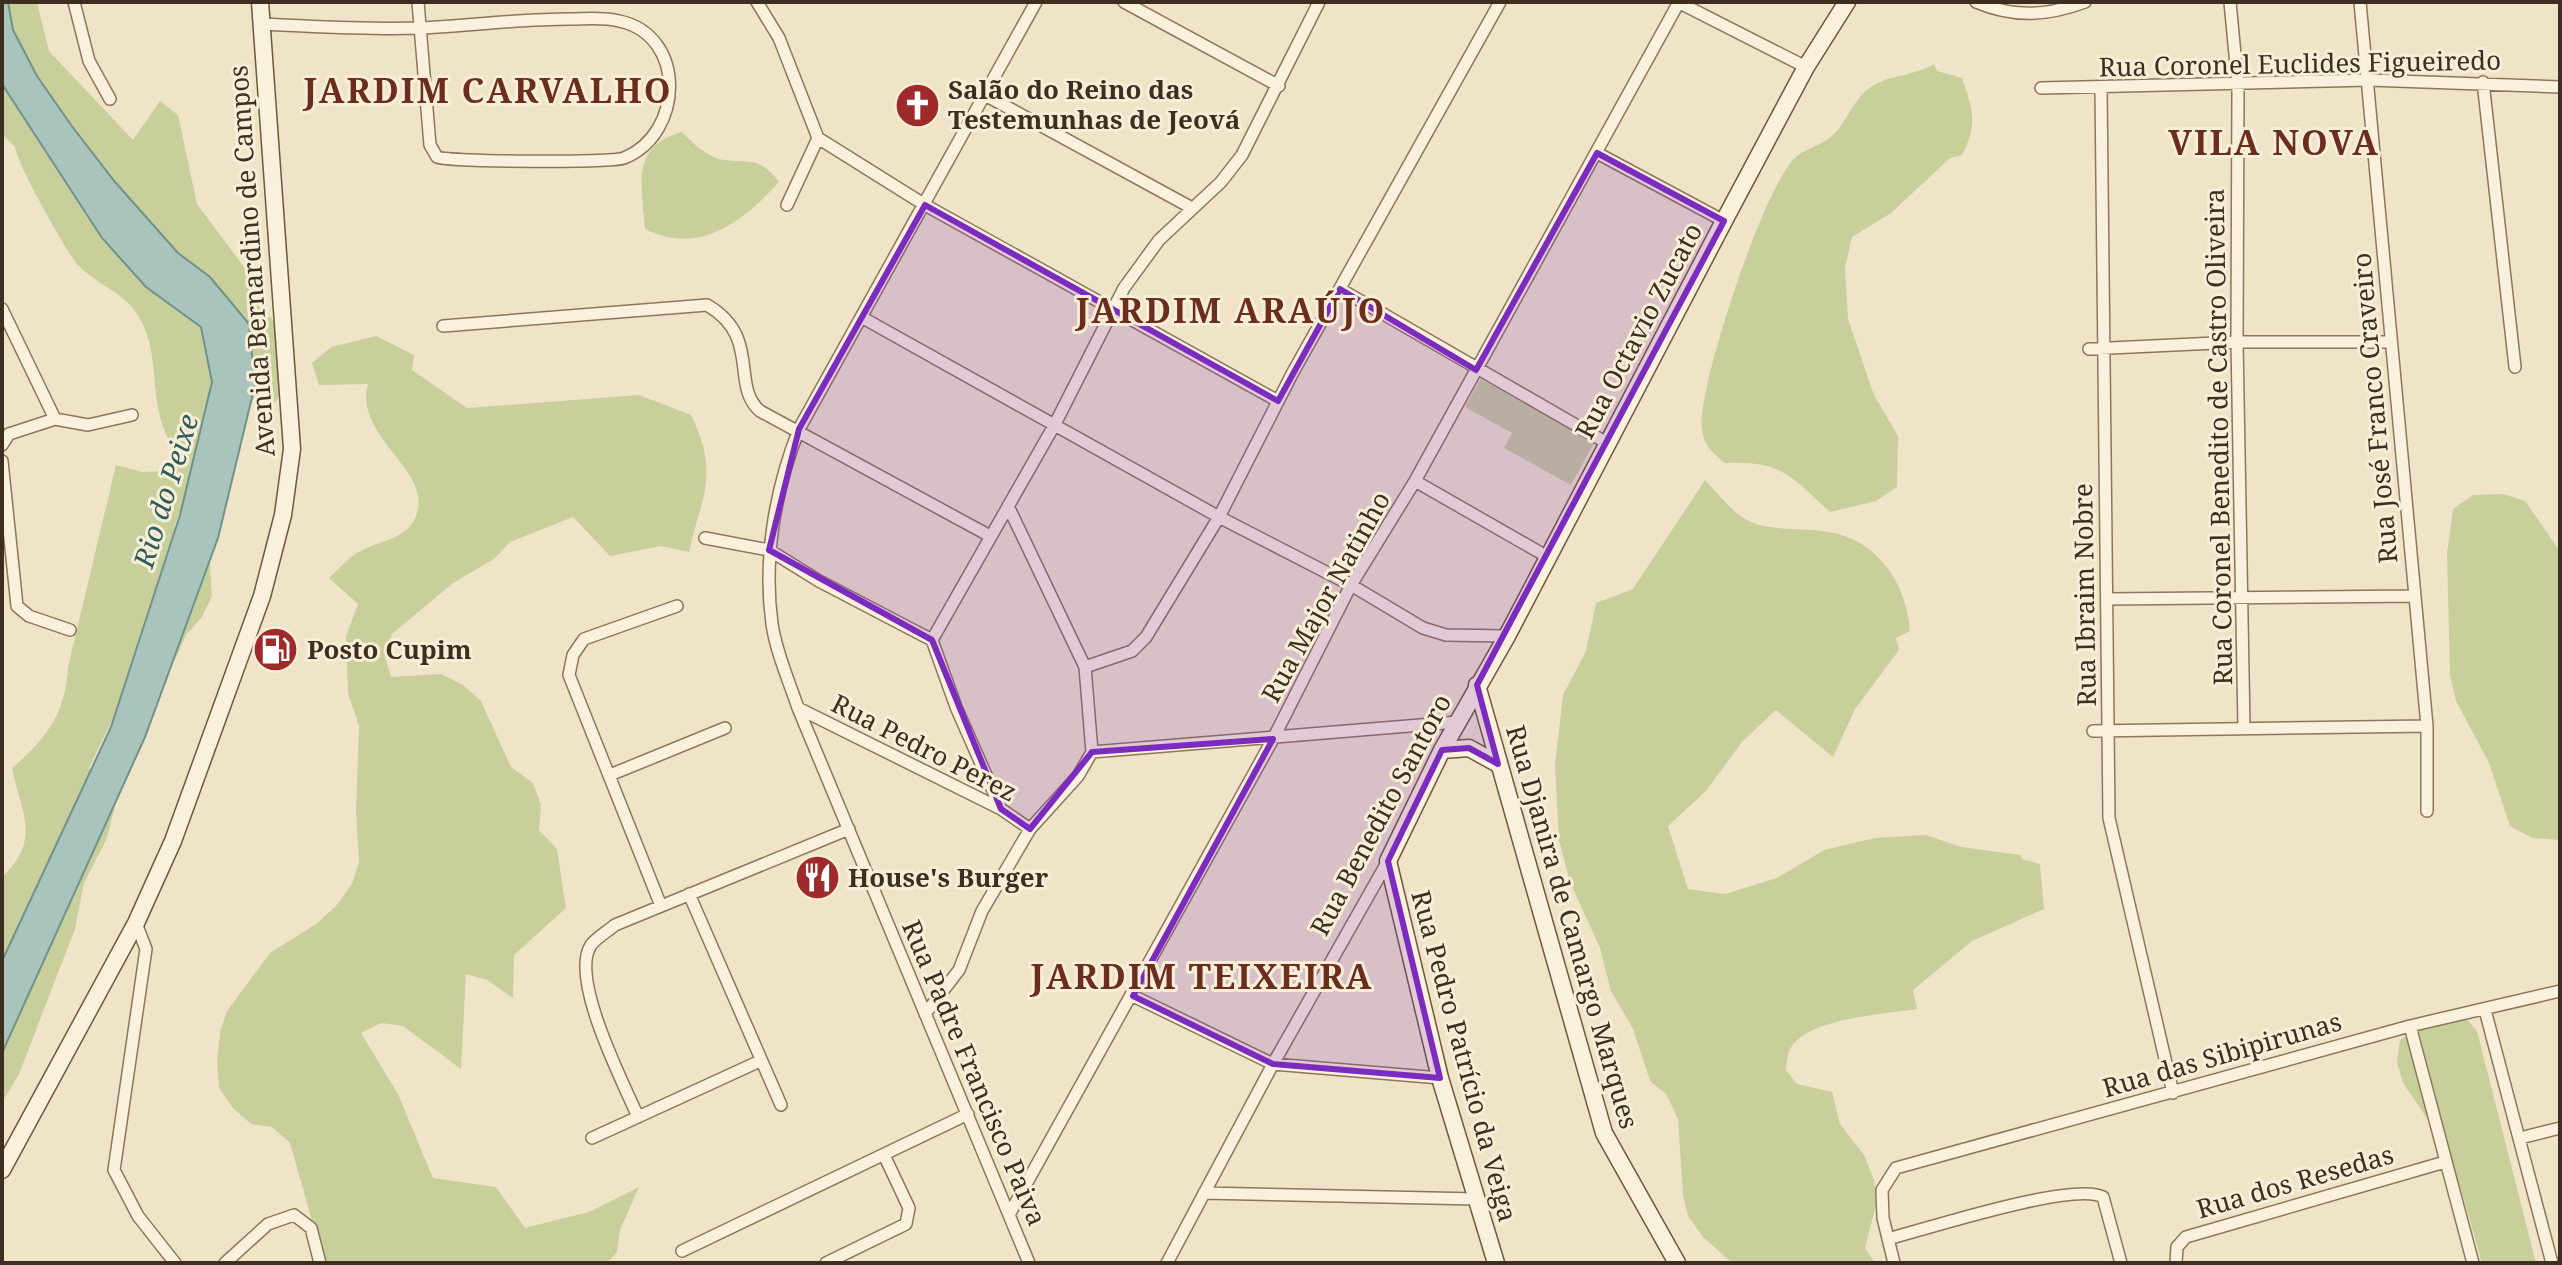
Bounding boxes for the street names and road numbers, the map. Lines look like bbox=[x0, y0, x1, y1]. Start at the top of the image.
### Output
street label: Rua Coronel Euclides Figueiredo bbox=[2098, 41, 2501, 85]
street label: Avenida Bernardino de Campos bbox=[219, 64, 283, 458]
street label: Rua Coronel Benedito de Castro Oliveira bbox=[2196, 188, 2240, 686]
street label: Rua Octavio Zucato bbox=[1566, 216, 1710, 445]
street label: Rua José Franco Craveiro bbox=[2342, 251, 2406, 565]
street label: Rua Ibraim Nobre bbox=[2064, 483, 2104, 707]
street label: Rua Major Natinho bbox=[1252, 485, 1398, 708]
street label: Rua Pedro Perez bbox=[826, 685, 1023, 809]
street label: Rua Benedito Santoro bbox=[1301, 687, 1459, 942]
street label: Rua Djanira de Camargo Marques bbox=[1498, 721, 1648, 1133]
street label: Rua Pedro Patrício da Veiga bbox=[1403, 886, 1527, 1225]
street label: Rua Padre Francisco Paiva bbox=[894, 914, 1056, 1231]
street label: Rua das Sibipirunas bbox=[2098, 1003, 2345, 1105]
street label: Rua dos Resedas bbox=[2192, 1136, 2397, 1226]

